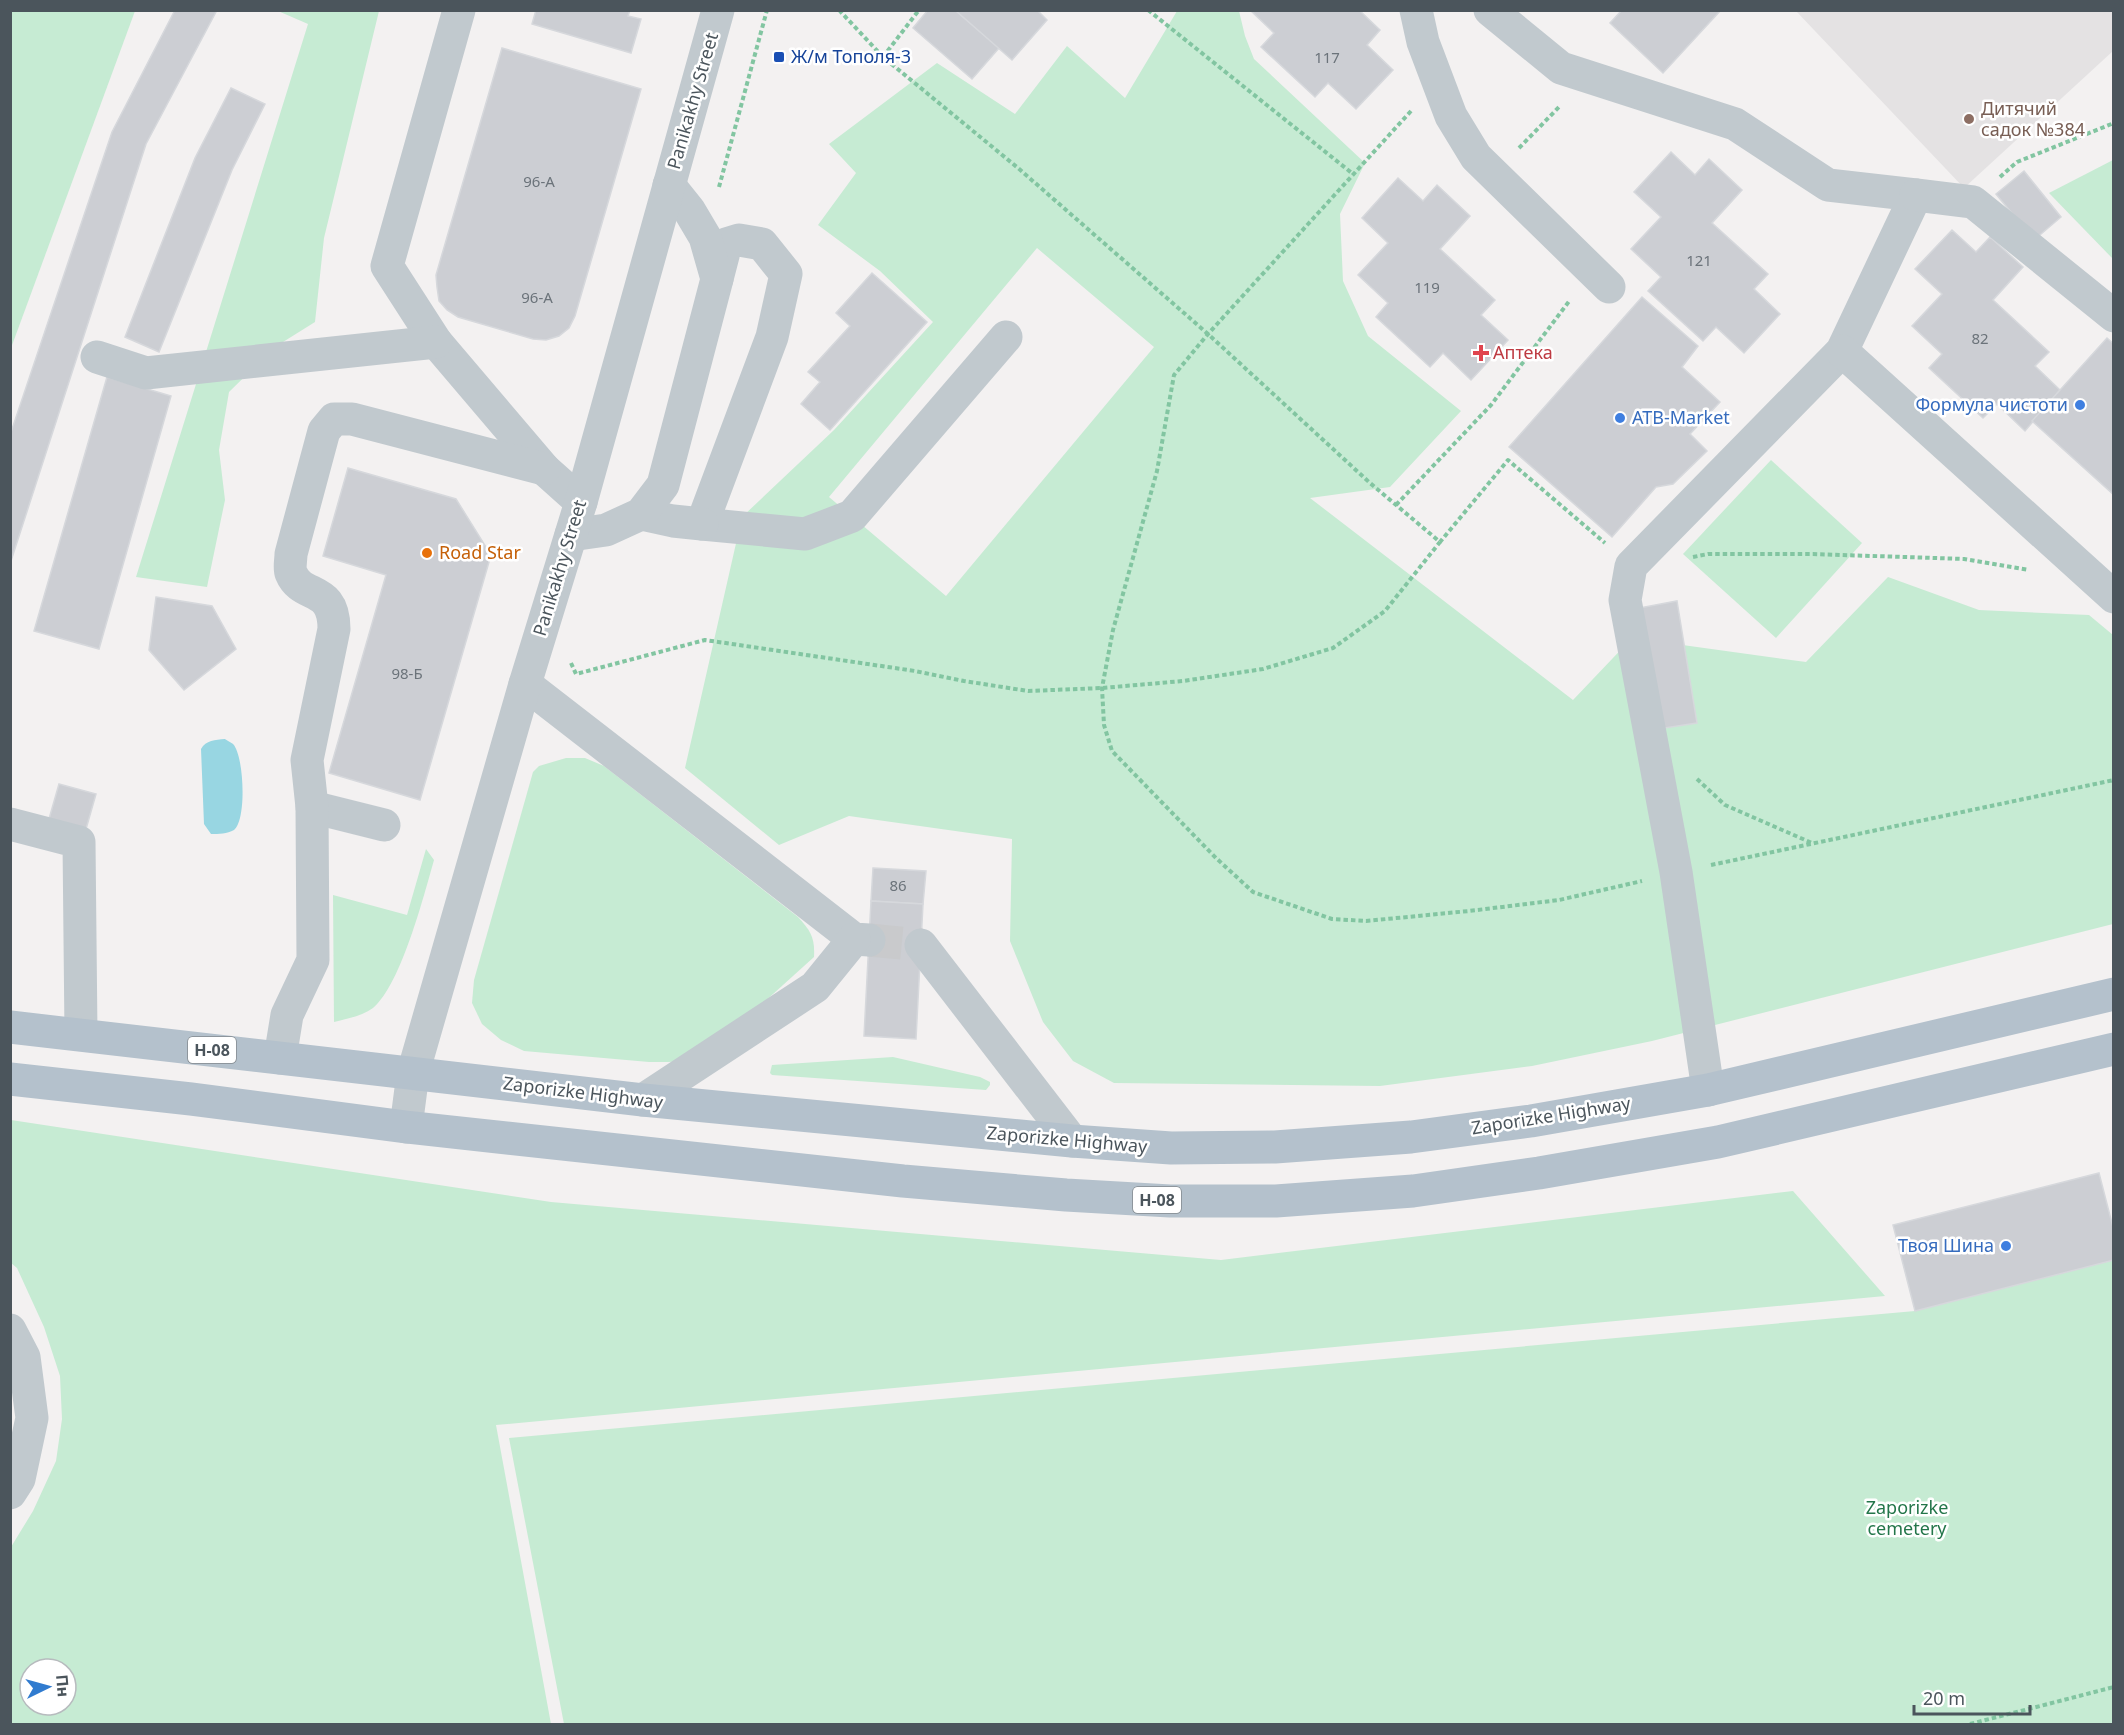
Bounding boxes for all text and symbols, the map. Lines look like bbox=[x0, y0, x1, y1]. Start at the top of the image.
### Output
street label: Panikakhy Street bbox=[661, 29, 723, 172]
place label: Ж/м Тополя-3 bbox=[791, 44, 911, 68]
house number: 117 bbox=[1314, 47, 1340, 67]
marker: Ж/м Тополя-3 bbox=[772, 50, 786, 64]
place label: Дитячий садок №384 bbox=[1981, 96, 2085, 141]
marker: Дитячий садок №384 bbox=[1962, 112, 1976, 126]
house number: 96-А bbox=[523, 171, 555, 191]
house number: 121 bbox=[1686, 250, 1712, 270]
house number: 119 bbox=[1414, 277, 1440, 297]
house number: 96-А bbox=[521, 287, 553, 307]
house number: 82 bbox=[1971, 328, 1989, 348]
place label: Аптека bbox=[1493, 340, 1553, 364]
marker: Аптека bbox=[1474, 346, 1488, 360]
place label: Формула чистоти bbox=[1915, 392, 2068, 416]
marker: Формула чистоти bbox=[2073, 398, 2087, 412]
place label: ATB-Market bbox=[1632, 405, 1730, 429]
marker: ATB-Market bbox=[1613, 411, 1627, 425]
street label: Panikakhy Street bbox=[527, 496, 591, 639]
place label: Road Star bbox=[439, 540, 521, 564]
marker: Road Star bbox=[420, 546, 434, 560]
house number: 98-Б bbox=[391, 663, 423, 683]
house number: 86 bbox=[889, 875, 907, 895]
road number: Н-08 bbox=[188, 1037, 236, 1063]
street label: Zaporizke Highway bbox=[502, 1070, 665, 1114]
street label: Zaporizke Highway bbox=[1469, 1090, 1633, 1139]
street label: Zaporizke Highway bbox=[986, 1120, 1149, 1158]
road number: Н-08 bbox=[1133, 1187, 1181, 1213]
place label: Твоя Шина bbox=[1898, 1233, 1994, 1257]
marker: Твоя Шина bbox=[1999, 1239, 2013, 1253]
park label: Zaporizke cemetery bbox=[1866, 1495, 1948, 1540]
north arrow bbox=[18, 1657, 78, 1717]
text: Пн bbox=[51, 1673, 75, 1698]
scale bar bbox=[1914, 1678, 2030, 1716]
text: 20 m bbox=[1923, 1686, 1965, 1710]

